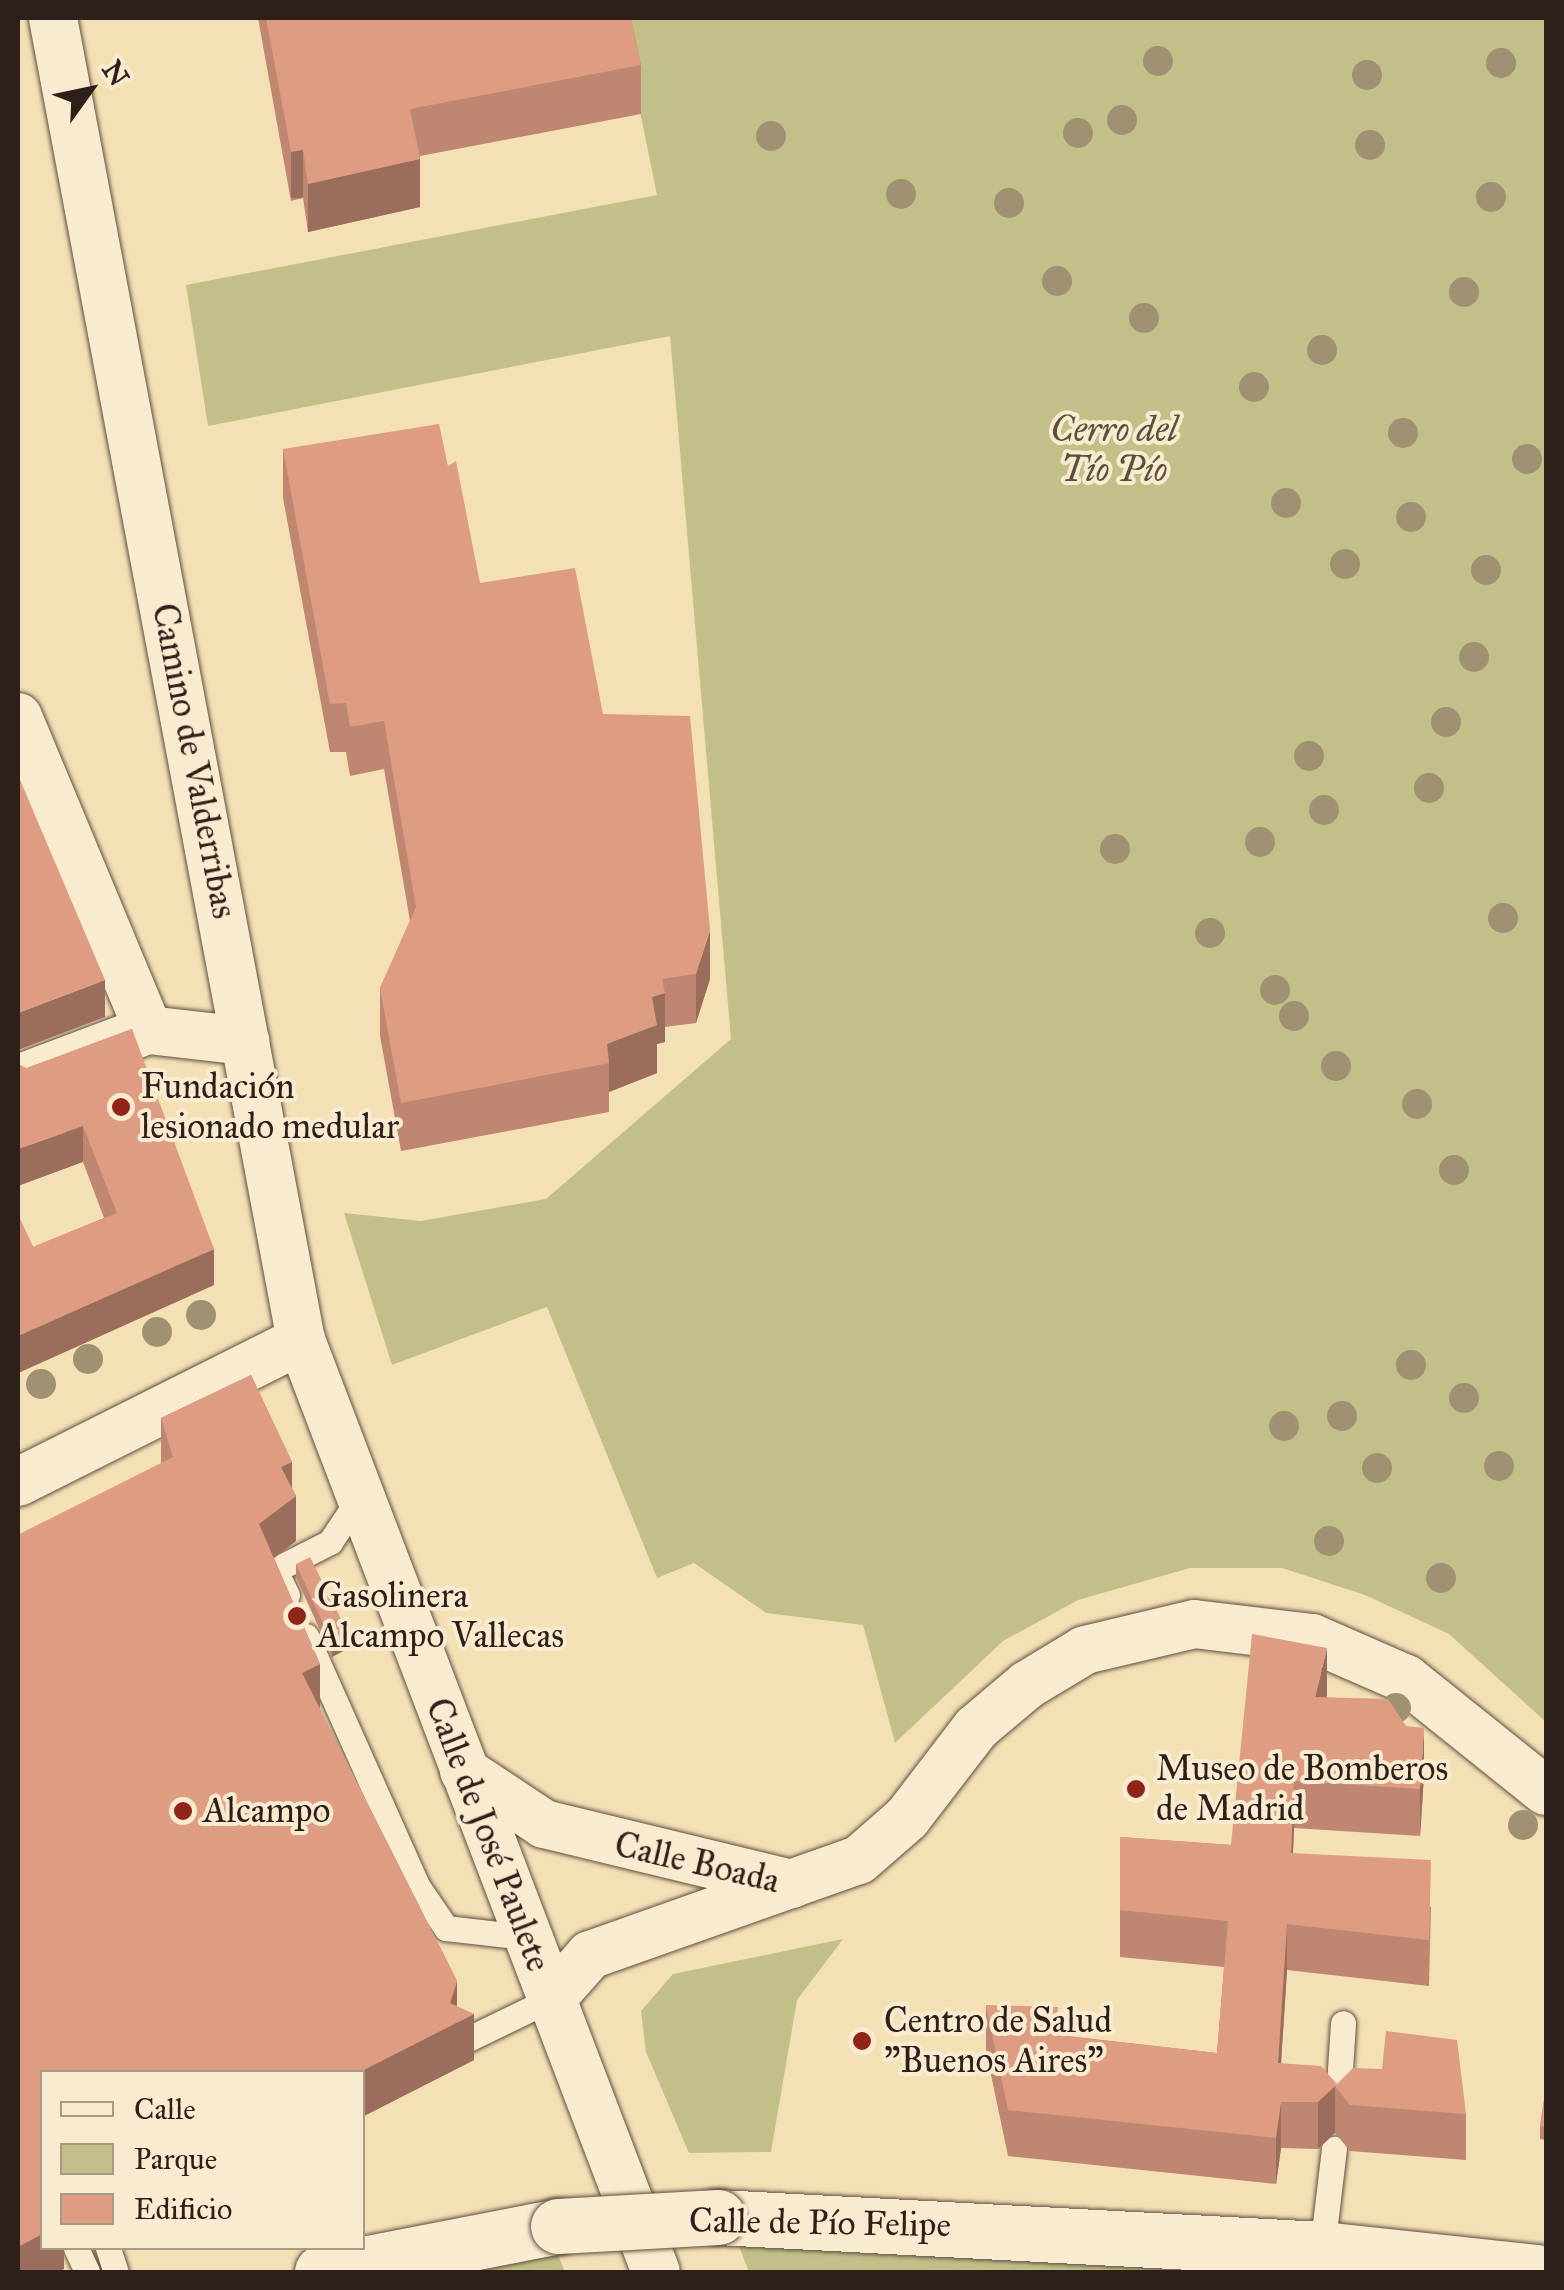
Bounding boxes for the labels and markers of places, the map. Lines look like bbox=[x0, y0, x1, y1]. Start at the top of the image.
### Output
place label: Fundación lesionado medular bbox=[141, 1066, 399, 1148]
marker: Fundación lesionado medular bbox=[110, 1096, 132, 1118]
place label: Gasolinera Alcampo Vallecas bbox=[317, 1575, 564, 1657]
marker: Gasolinera Alcampo Vallecas bbox=[286, 1605, 308, 1627]
place label: Museo de Bomberos de Madrid bbox=[1156, 1748, 1448, 1830]
marker: Museo de Bomberos de Madrid bbox=[1125, 1778, 1147, 1800]
place label: Alcampo bbox=[203, 1790, 330, 1832]
marker: Alcampo bbox=[172, 1800, 194, 1822]
place label: Centro de Salud "Buenos Aires" bbox=[884, 2000, 1112, 2082]
marker: Centro de Salud "Buenos Aires" bbox=[849, 2028, 875, 2054]

